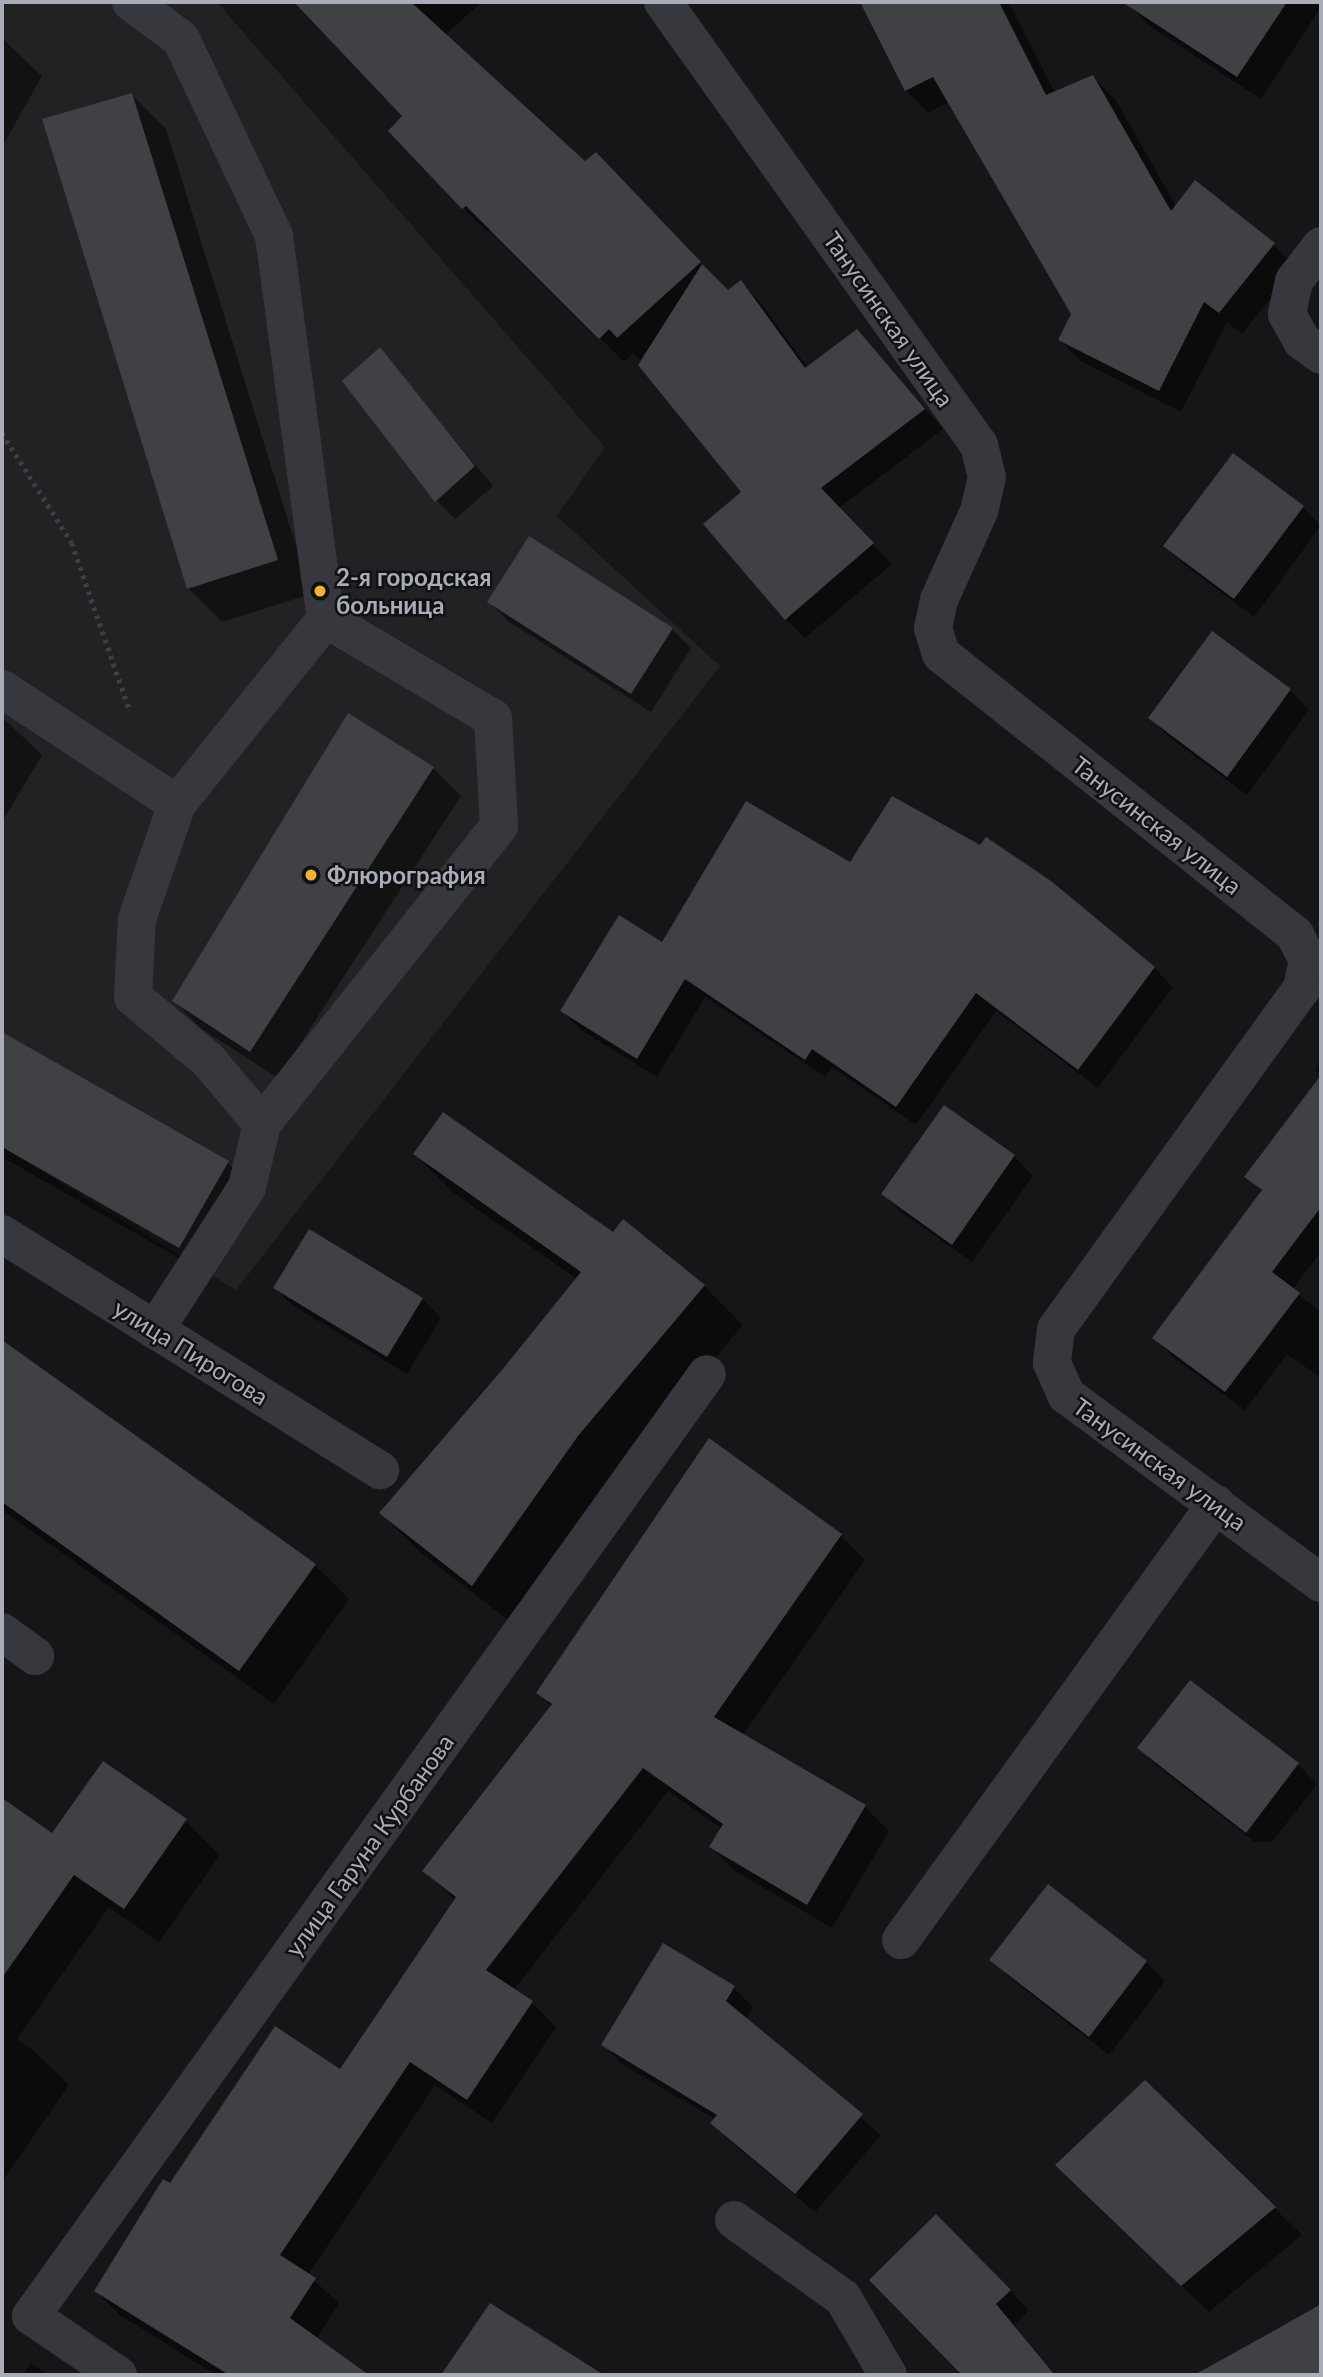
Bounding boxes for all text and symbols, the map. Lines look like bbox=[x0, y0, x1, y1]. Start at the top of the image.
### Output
street label: Танусинская улица bbox=[818, 226, 960, 412]
place label: 2-я городская больница bbox=[336, 563, 491, 619]
marker: 2-я городская больница bbox=[310, 581, 330, 601]
street label: Танусинская улица bbox=[1067, 750, 1247, 900]
place label: Флюрография bbox=[327, 861, 486, 889]
marker: Флюрография bbox=[301, 865, 321, 885]
street label: улица Пирогова bbox=[108, 1293, 274, 1411]
street label: Танусинская улица bbox=[1068, 1392, 1252, 1536]
street label: улица Гаруна Курбанова bbox=[279, 1728, 459, 1962]

